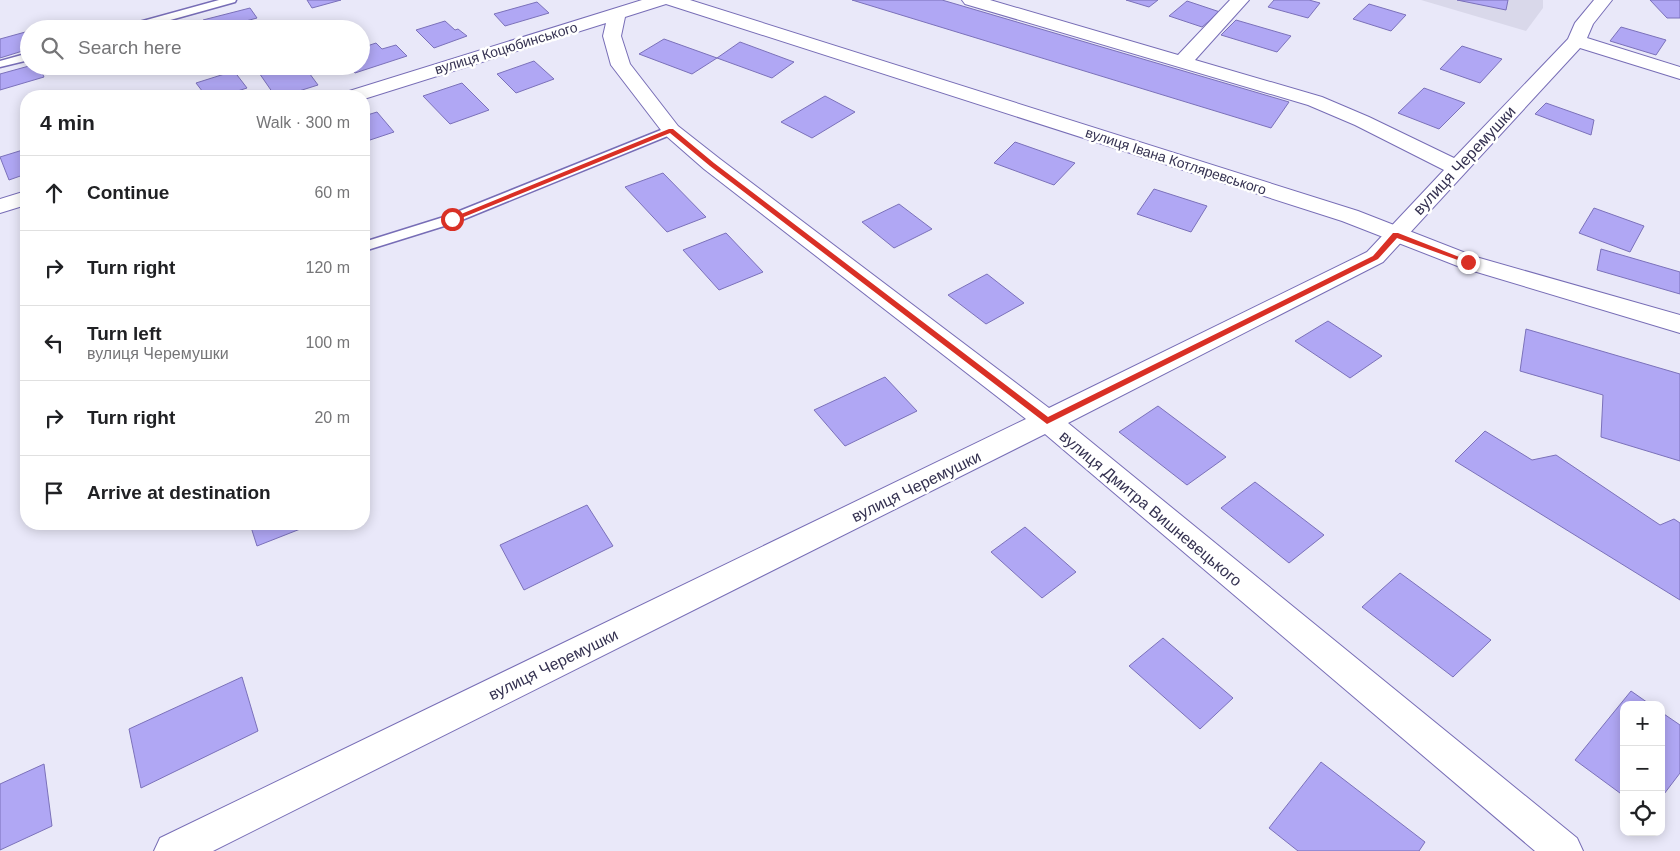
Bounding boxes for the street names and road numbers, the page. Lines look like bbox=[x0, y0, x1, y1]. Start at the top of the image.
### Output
street label: вулиця Коцюбинського bbox=[433, 19, 579, 77]
street label: вулиця Черемушки bbox=[1410, 103, 1519, 218]
street label: вулиця Івана Котляревського bbox=[1084, 124, 1269, 198]
street label: вулиця Дмитра Вишневецького bbox=[1056, 427, 1245, 590]
street label: вулиця Черемушки bbox=[849, 448, 984, 525]
street label: вулиця Черемушки bbox=[486, 626, 621, 703]

